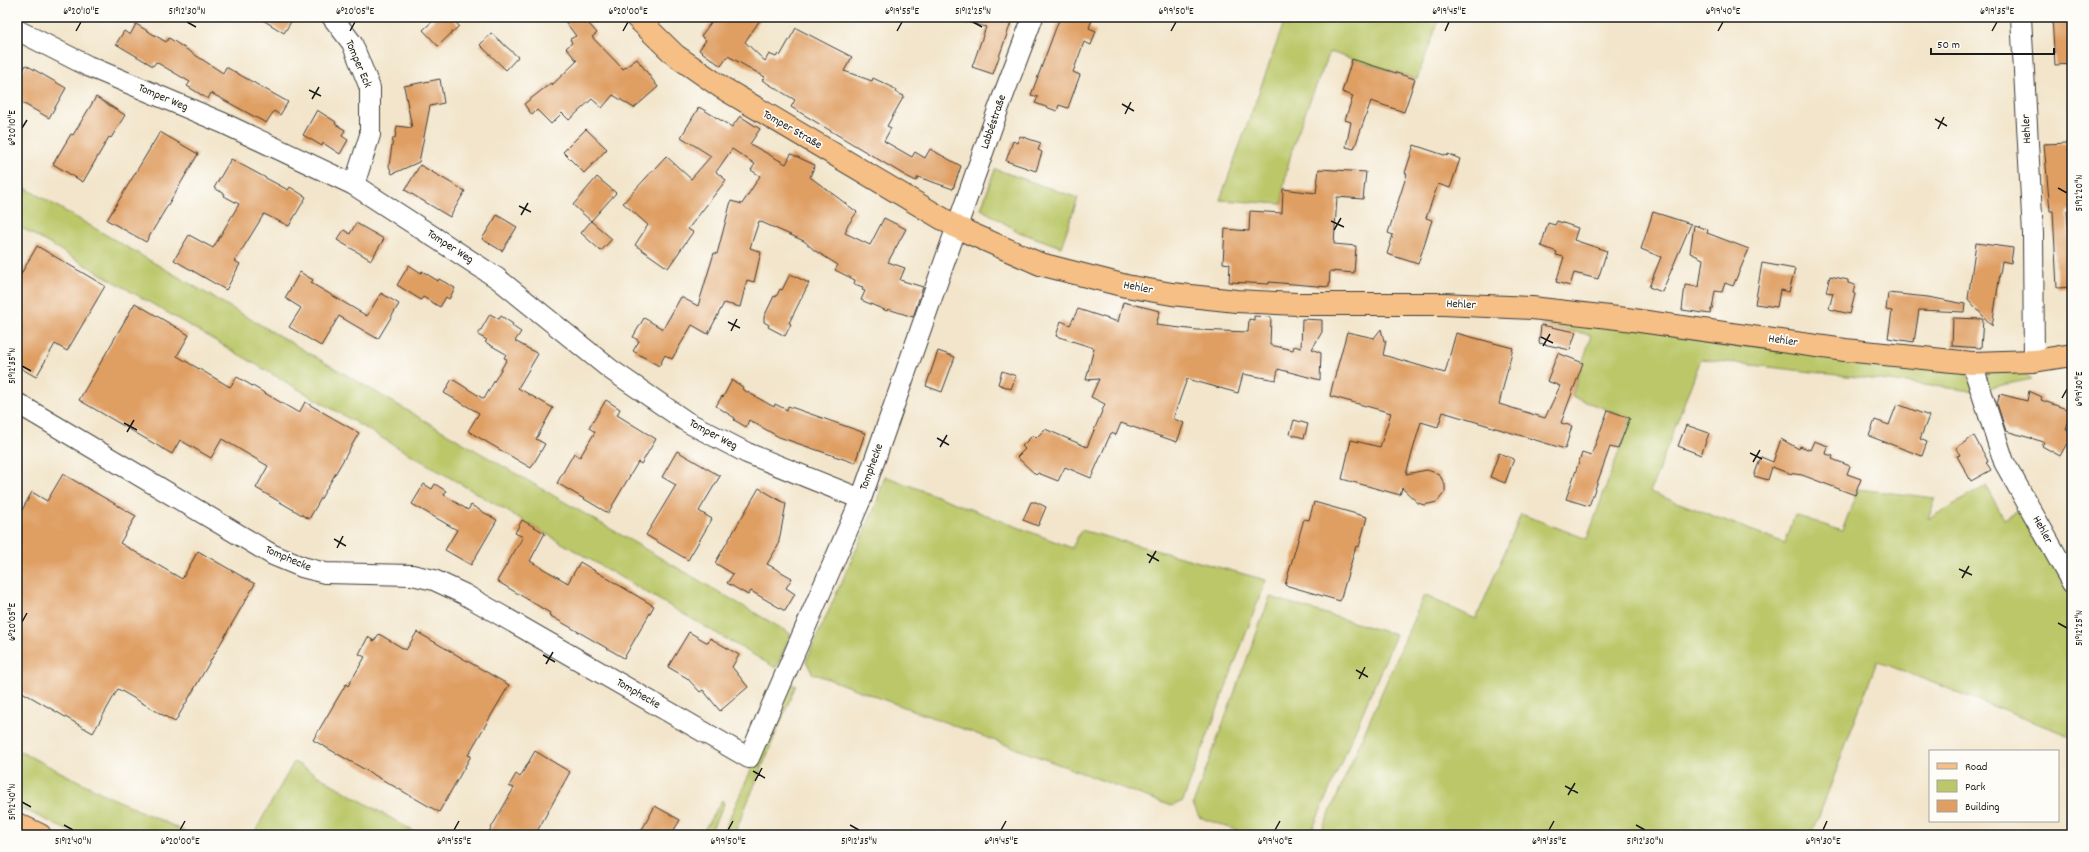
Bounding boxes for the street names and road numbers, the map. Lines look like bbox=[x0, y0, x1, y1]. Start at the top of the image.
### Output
street label: Tomper Eck bbox=[340, 37, 376, 91]
street label: Tomper Weg bbox=[135, 80, 191, 116]
street label: Labbéstraße bbox=[977, 92, 1011, 152]
street label: Tomper Straße bbox=[759, 106, 825, 154]
street label: Hehler bbox=[2018, 113, 2036, 144]
street label: Tomper Weg bbox=[423, 226, 477, 268]
street label: Hehler bbox=[1122, 277, 1155, 299]
street label: Hehler bbox=[1446, 296, 1477, 314]
street label: Hehler bbox=[1767, 331, 1799, 352]
street label: Tomper Weg bbox=[686, 415, 740, 455]
street label: Tomphecke bbox=[856, 441, 888, 493]
street label: Hehler bbox=[2027, 513, 2057, 548]
street label: Tomphecke bbox=[262, 542, 314, 576]
street label: Tomphecke bbox=[613, 674, 663, 714]

